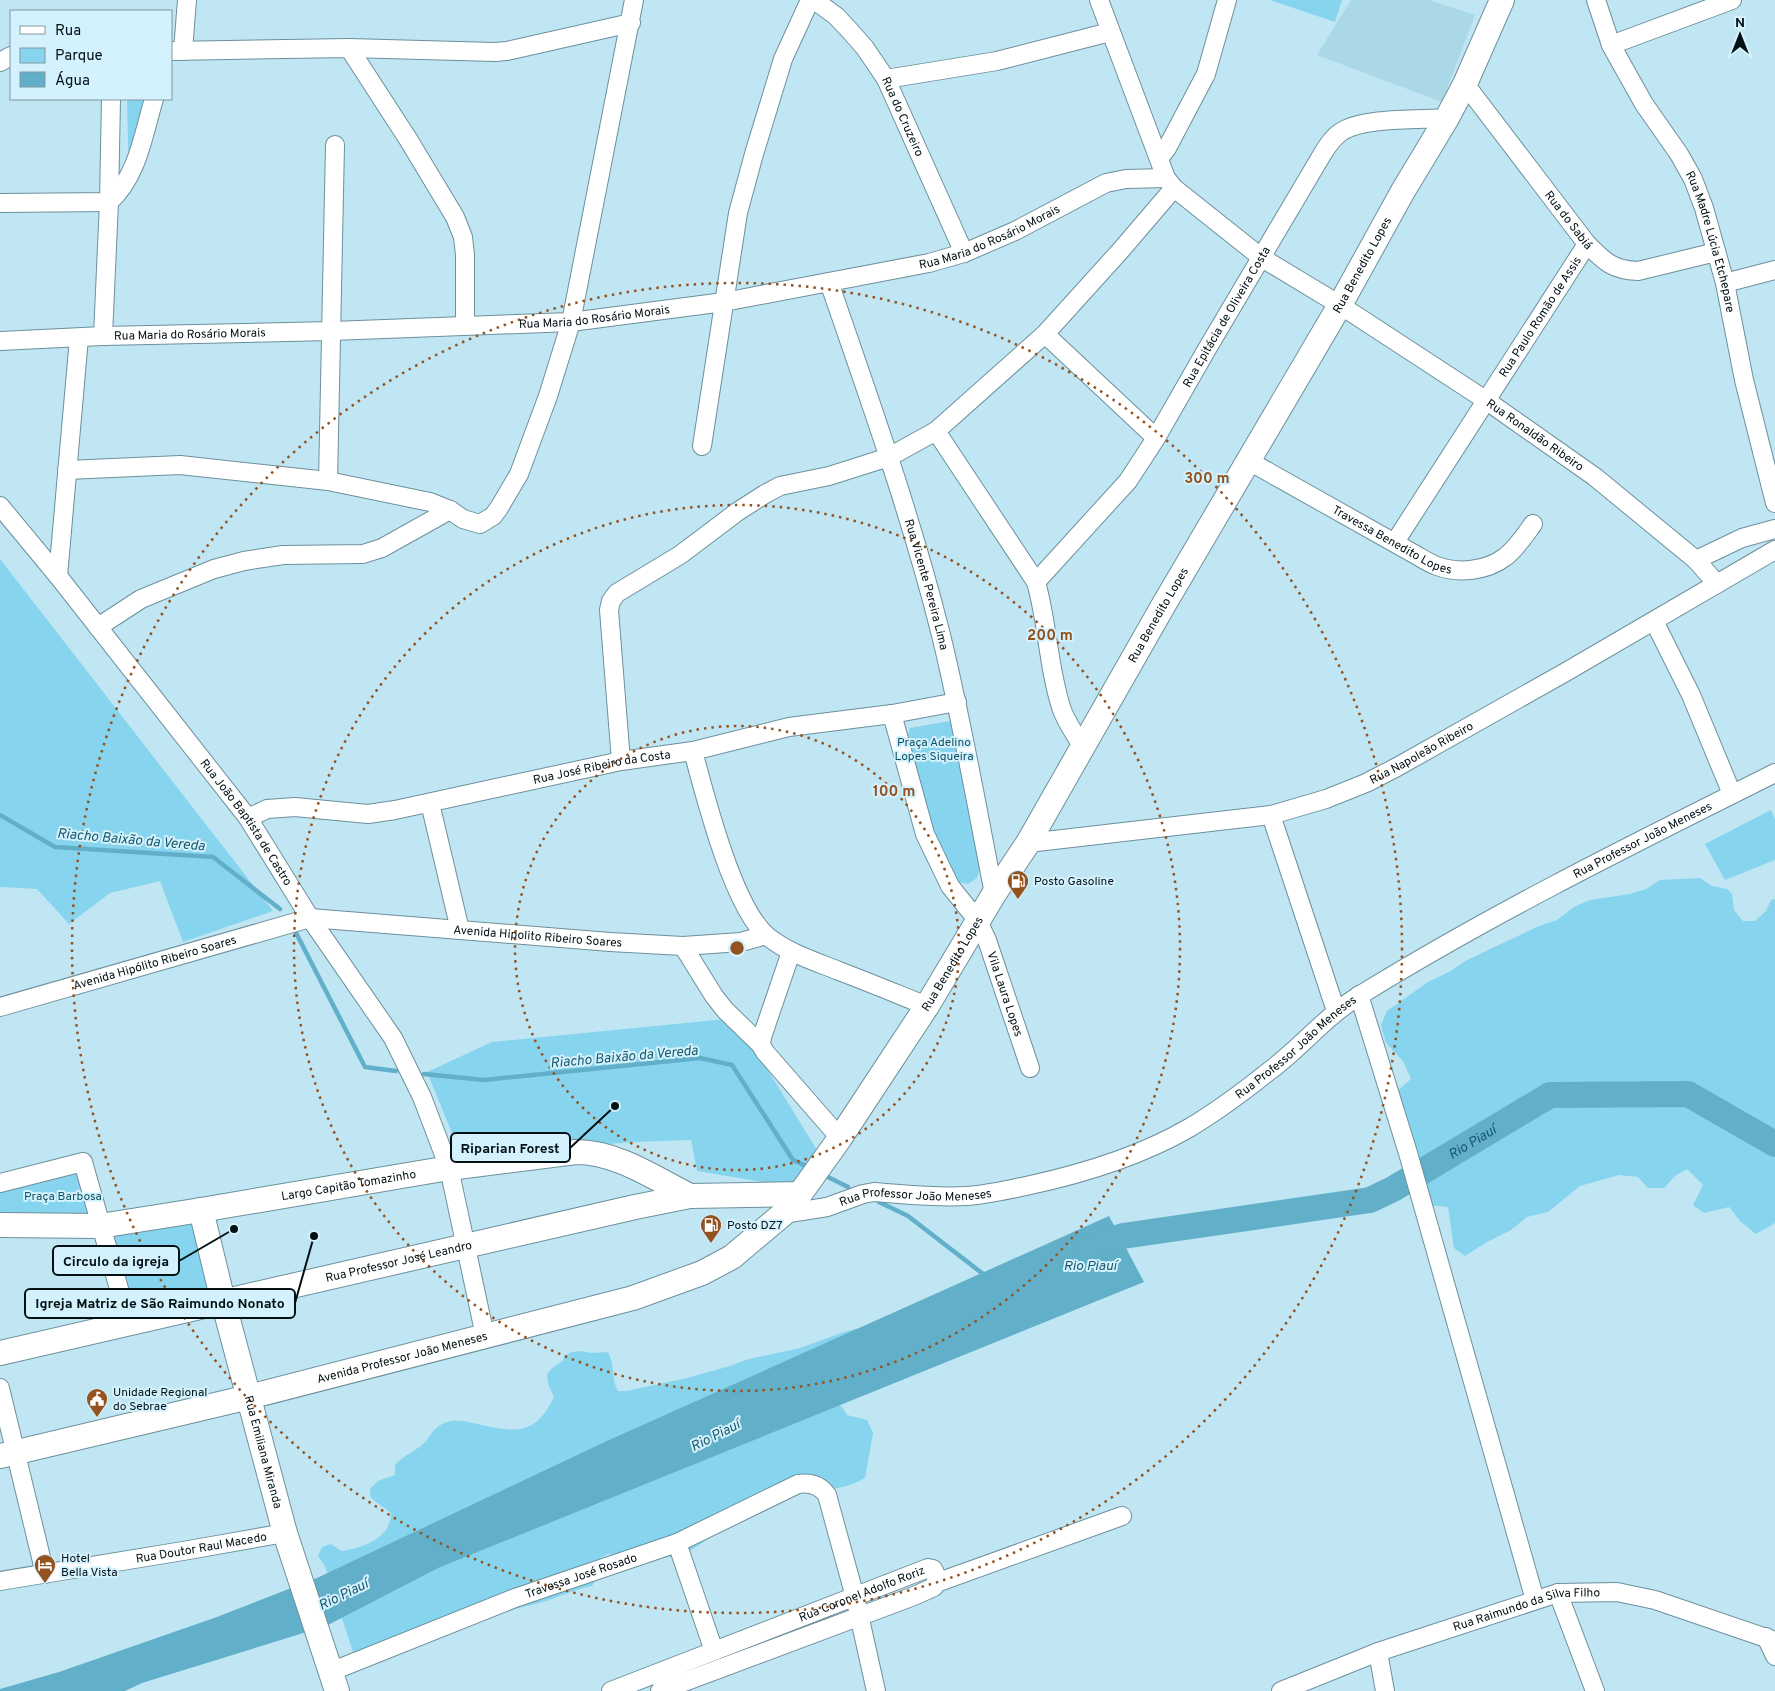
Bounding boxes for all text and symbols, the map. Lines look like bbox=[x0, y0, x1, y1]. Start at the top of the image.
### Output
legend bbox=[10, 10, 172, 100]
north arrow bbox=[1715, 10, 1765, 60]
text: N bbox=[1735, 15, 1745, 32]
text: Rua bbox=[55, 22, 81, 41]
text: Parque bbox=[55, 47, 103, 66]
text: Água bbox=[55, 71, 90, 91]
street label: Rua do Cruzeiro bbox=[877, 75, 927, 160]
street label: Rua Madre Lúcia Etchepare bbox=[1681, 168, 1738, 314]
street label: Rua do Sabiá bbox=[1540, 188, 1595, 254]
street label: Rua Maria do Rosário Morais bbox=[918, 202, 1063, 274]
street label: Rua Benedito Lopes bbox=[1330, 214, 1396, 317]
street label: Rua Epitácia de Oliveira Costa bbox=[1180, 244, 1275, 391]
street label: Rua Paulo Romão de Assis bbox=[1496, 254, 1586, 381]
street label: Rua Maria do Rosário Morais bbox=[518, 302, 671, 333]
street label: Rua Maria do Rosário Morais bbox=[114, 325, 266, 345]
street label: Rua Ronaldão Ribeiro bbox=[1483, 396, 1587, 476]
text: 300 m bbox=[1184, 470, 1230, 489]
street label: Travessa Benedito Lopes bbox=[1329, 502, 1453, 579]
street label: Rua Vicente Pereira Lima bbox=[900, 517, 951, 652]
street label: Rua Benedito Lopes bbox=[1125, 565, 1193, 666]
text: 200 m bbox=[1027, 627, 1073, 646]
street label: Rua Napoleão Ribeiro bbox=[1367, 718, 1477, 789]
park label: Praça Adelino Lopes Siqueira bbox=[894, 735, 974, 765]
street label: Rua José Ribeiro da Costa bbox=[532, 747, 672, 789]
street label: Rua João Baptista de Castro bbox=[196, 756, 295, 889]
text: 100 m bbox=[873, 783, 915, 802]
street label: Rua Professor João Meneses bbox=[1571, 799, 1715, 883]
water label: Riacho Baixão da Vereda bbox=[56, 826, 206, 855]
fuel station icon: Posto Gasoline bbox=[1006, 869, 1030, 900]
place label: Posto Gasoline bbox=[1034, 874, 1114, 890]
street label: Rua Benedito Lopes bbox=[919, 914, 988, 1015]
street label: Avenida Hipolito Ribeiro Soares bbox=[453, 922, 623, 952]
street label: Avenida Hipólito Ribeiro Soares bbox=[71, 932, 239, 995]
centre of rings bbox=[728, 939, 746, 957]
street label: Vila Laura Lopes bbox=[982, 950, 1026, 1039]
street label: Rua Professor João Meneses bbox=[1233, 992, 1360, 1103]
water label: Riacho Baixão da Vereda bbox=[550, 1042, 699, 1072]
water label: Rio Piauí bbox=[1446, 1120, 1503, 1164]
callout: Riparian Forest bbox=[451, 1133, 570, 1162]
text: Riparian Forest bbox=[460, 1141, 560, 1158]
street label: Largo Capitão Tomazinho bbox=[280, 1167, 418, 1205]
street label: Rua Professor João Meneses bbox=[837, 1185, 993, 1211]
park label: Praça Barbosa bbox=[24, 1189, 102, 1205]
fuel station icon: Posto DZ7 bbox=[699, 1213, 723, 1244]
place label: Posto DZ7 bbox=[727, 1218, 783, 1234]
street label: Rua Professor José Leandro bbox=[324, 1238, 474, 1287]
callout: Circulo da igreja bbox=[53, 1246, 179, 1275]
text: Circulo da igreja bbox=[63, 1254, 169, 1271]
water label: Rio Piauí bbox=[1063, 1258, 1120, 1275]
callout: Igreja Matriz de São Raimundo Nonato bbox=[25, 1289, 295, 1318]
text: Igreja Matriz de São Raimundo Nonato bbox=[35, 1296, 285, 1313]
street label: Avenida Professor João Meneses bbox=[315, 1329, 490, 1388]
place label: Unidade Regional do Sebrae bbox=[113, 1385, 207, 1415]
public building icon: Unidade Regional do Sebrae bbox=[85, 1387, 109, 1418]
street label: Rua Emiliana Miranda bbox=[240, 1394, 285, 1511]
water label: Rio Piauí bbox=[688, 1415, 746, 1456]
street label: Rua Doutor Raul Macedo bbox=[135, 1529, 269, 1568]
street label: Travessa José Rosado bbox=[523, 1550, 640, 1603]
place label: Hotel Bella Vista bbox=[61, 1551, 118, 1581]
hotel icon: Hotel Bella Vista bbox=[33, 1553, 57, 1584]
street label: Rua Coronel Adolfo Roriz bbox=[797, 1563, 928, 1626]
water label: Rio Piauí bbox=[316, 1575, 374, 1615]
street label: Rua Raimundo da Silva Filho bbox=[1451, 1585, 1601, 1636]

